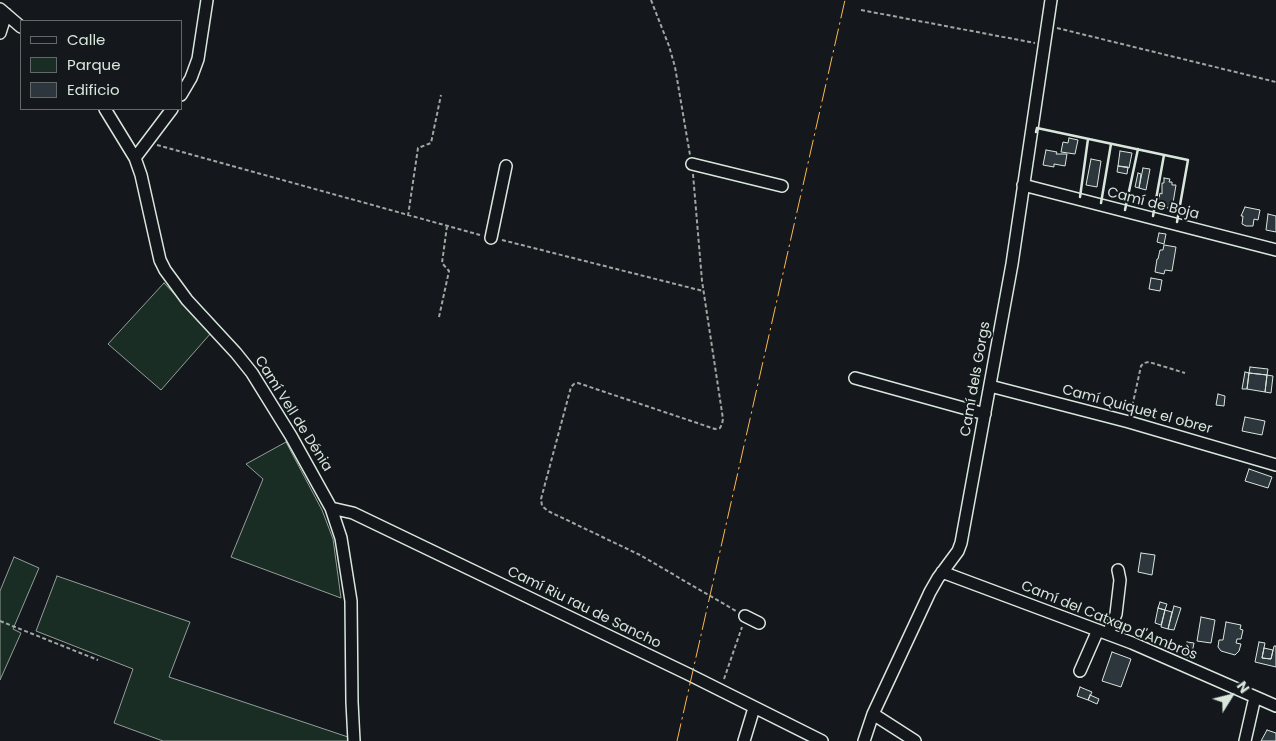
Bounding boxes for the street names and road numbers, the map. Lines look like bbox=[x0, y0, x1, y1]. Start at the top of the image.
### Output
street label: Camí de Boja bbox=[1105, 184, 1201, 224]
street label: Camí dels Gorgs bbox=[958, 320, 994, 438]
street label: Camí Vell de Dénia bbox=[251, 353, 335, 475]
street label: Camí Quiquet el obrer bbox=[1060, 382, 1214, 438]
street label: Camí Riu rau de Sancho bbox=[504, 563, 664, 653]
street label: Camí del Catxap d'Ambròs bbox=[1018, 578, 1200, 664]

